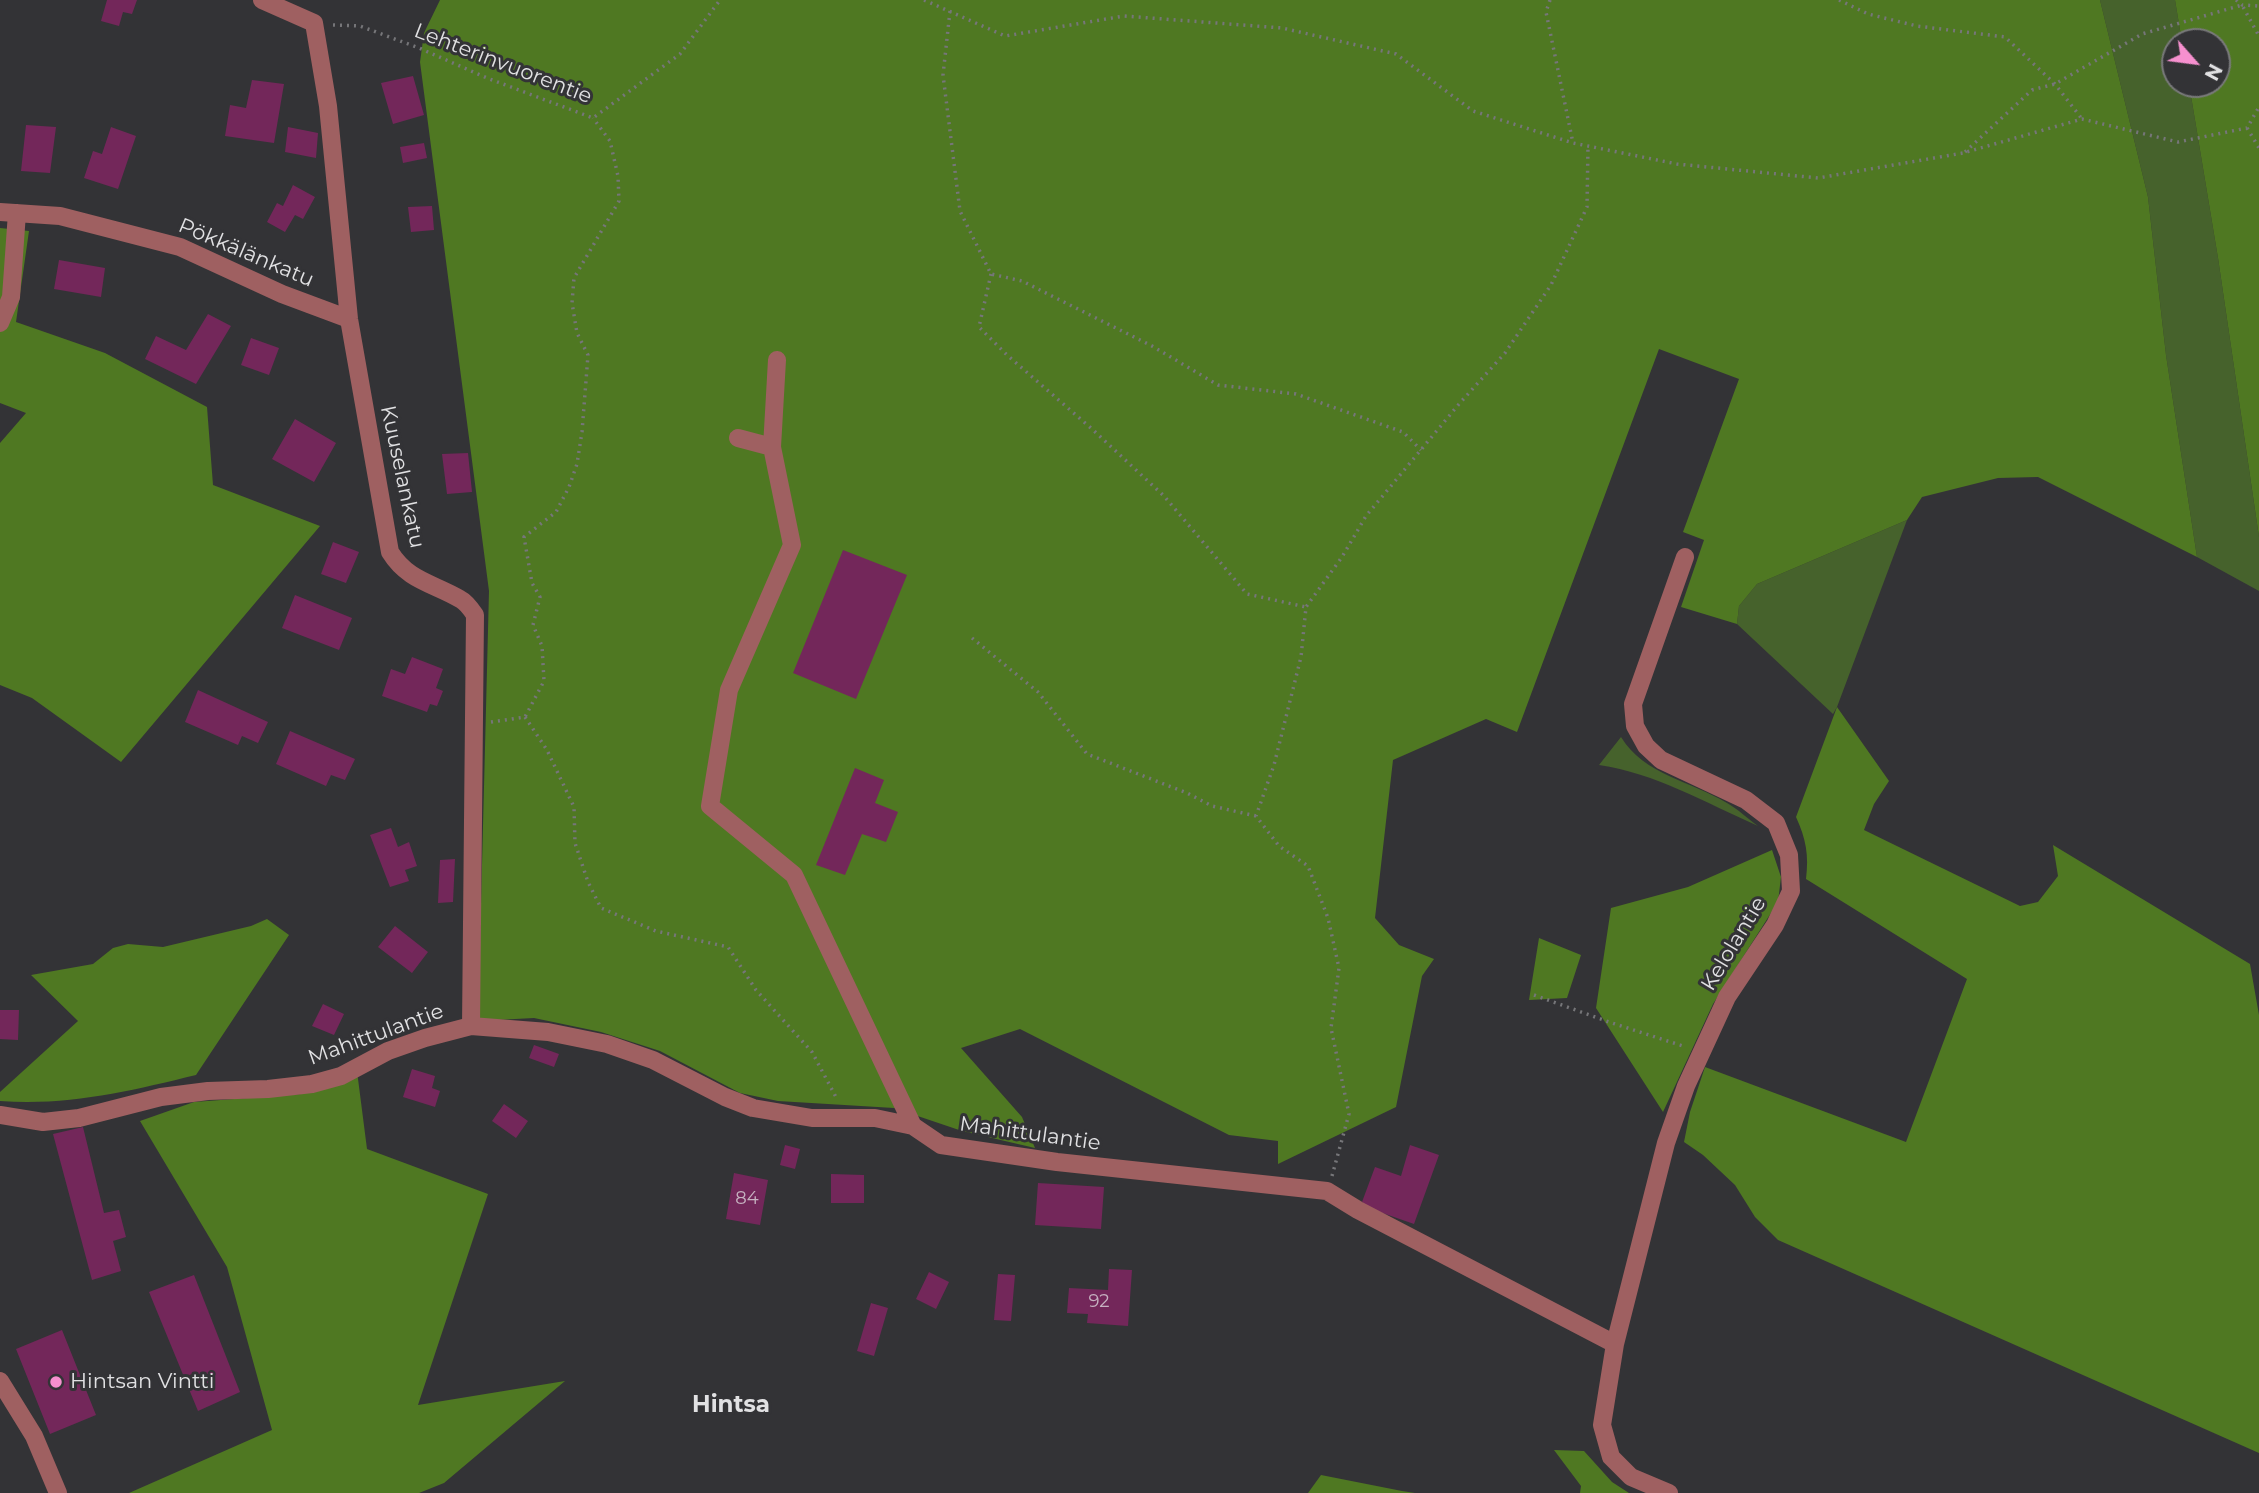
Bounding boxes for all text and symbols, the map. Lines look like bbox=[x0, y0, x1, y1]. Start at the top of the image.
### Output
street label: Lehterinvuorentie bbox=[411, 18, 595, 110]
north arrow bbox=[2161, 28, 2231, 98]
text: N bbox=[2199, 60, 2227, 84]
street label: Pökkälänkatu bbox=[174, 213, 318, 293]
street label: Kuuselankatu bbox=[375, 403, 429, 551]
street label: Kelolantie bbox=[1696, 892, 1772, 996]
street label: Mahittulantie bbox=[305, 999, 447, 1071]
street label: Mahittulantie bbox=[958, 1112, 1102, 1156]
house number: 84 bbox=[735, 1188, 759, 1210]
house number: 92 bbox=[1088, 1291, 1110, 1313]
place label: Hintsan Vintti bbox=[70, 1369, 214, 1395]
marker: Hintsan Vintti bbox=[48, 1374, 64, 1390]
district label: Hintsa bbox=[692, 1391, 770, 1419]

